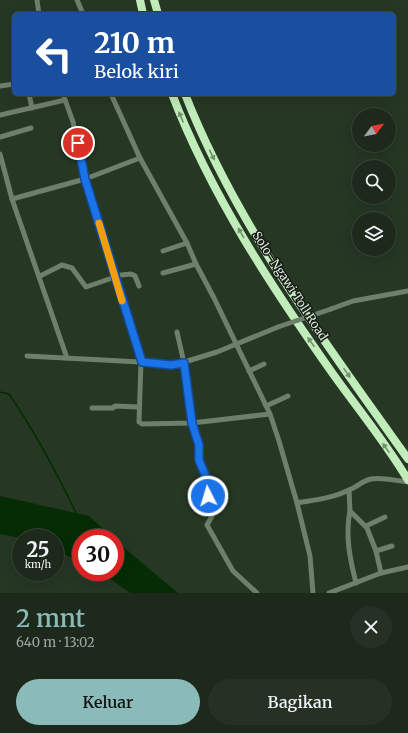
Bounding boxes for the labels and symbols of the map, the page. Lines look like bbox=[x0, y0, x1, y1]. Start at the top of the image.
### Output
north arrow bbox=[352, 108, 396, 152]
one-way arrow bbox=[178, 112, 184, 123]
pin bbox=[61, 126, 95, 160]
one-way arrow bbox=[209, 150, 215, 161]
one-way arrow bbox=[237, 227, 244, 239]
street label: Solo–Ngawi Toll Road bbox=[250, 228, 331, 343]
one-way arrow bbox=[307, 336, 315, 347]
one-way arrow bbox=[343, 367, 351, 378]
one-way arrow bbox=[382, 443, 390, 453]
position arrow bbox=[187, 475, 229, 517]
speed limit sign: 30 bbox=[72, 529, 124, 581]

